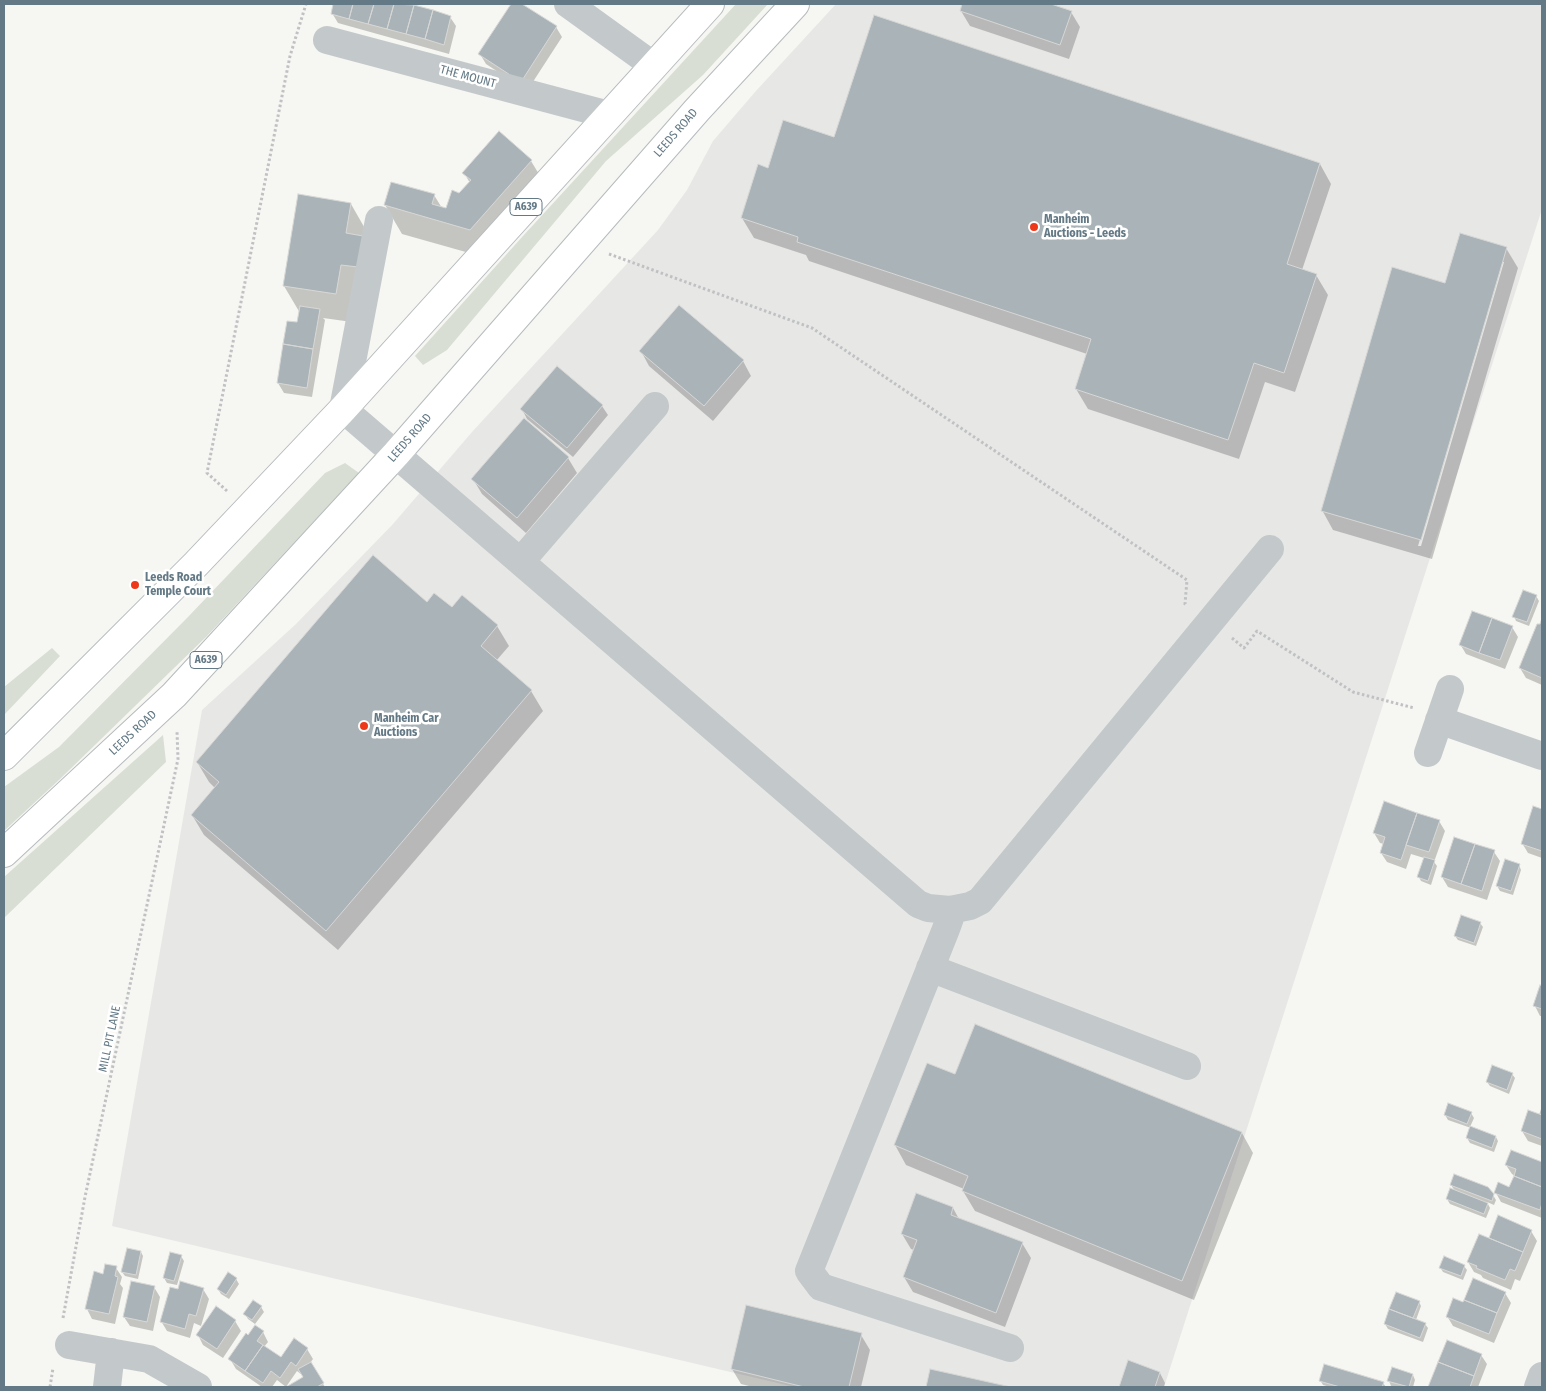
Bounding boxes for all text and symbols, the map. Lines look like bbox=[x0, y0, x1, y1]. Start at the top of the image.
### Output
street label: THE MOUNT bbox=[439, 63, 497, 91]
street label: LEEDS ROAD bbox=[651, 106, 701, 160]
road number: A639 bbox=[510, 198, 542, 216]
place label: Manheim Auctions - Leeds bbox=[1044, 213, 1126, 241]
marker: Manheim Auctions - Leeds bbox=[1028, 221, 1040, 233]
street label: LEEDS ROAD bbox=[385, 411, 435, 465]
place label: Leeds Road Temple Court bbox=[145, 571, 211, 599]
marker: Leeds Road Temple Court bbox=[129, 579, 141, 591]
road number: A639 bbox=[190, 652, 222, 668]
street label: LEEDS ROAD bbox=[106, 707, 160, 759]
place label: Manheim Car Auctions bbox=[374, 712, 439, 740]
marker: Manheim Car Auctions bbox=[358, 720, 370, 732]
street label: MILL PIT LANE bbox=[96, 1005, 124, 1073]

